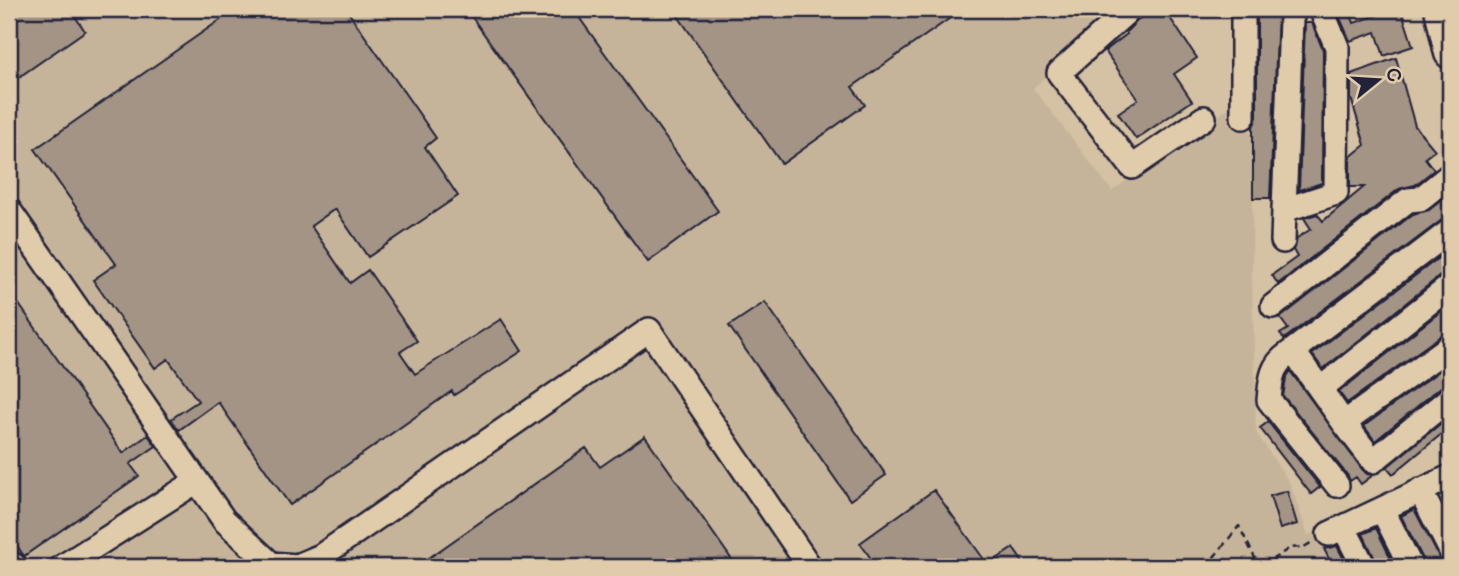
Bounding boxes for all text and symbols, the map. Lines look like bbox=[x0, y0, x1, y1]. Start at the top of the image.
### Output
north arrow bbox=[1344, 46, 1414, 116]
text: С bbox=[1380, 65, 1406, 85]

